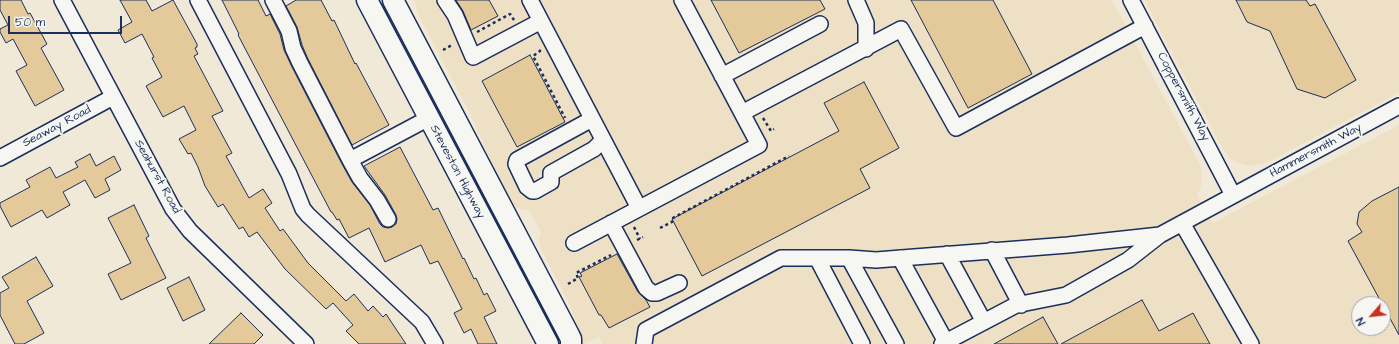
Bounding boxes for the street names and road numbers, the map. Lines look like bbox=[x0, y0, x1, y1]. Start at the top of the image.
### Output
street label: Coppersmith Way bbox=[1154, 50, 1212, 144]
street label: Seaway Road bbox=[20, 103, 94, 151]
street label: Hammersmith Way bbox=[1268, 121, 1364, 181]
street label: Steveston Highway bbox=[426, 123, 488, 221]
street label: Seahurst Road bbox=[131, 138, 183, 216]

